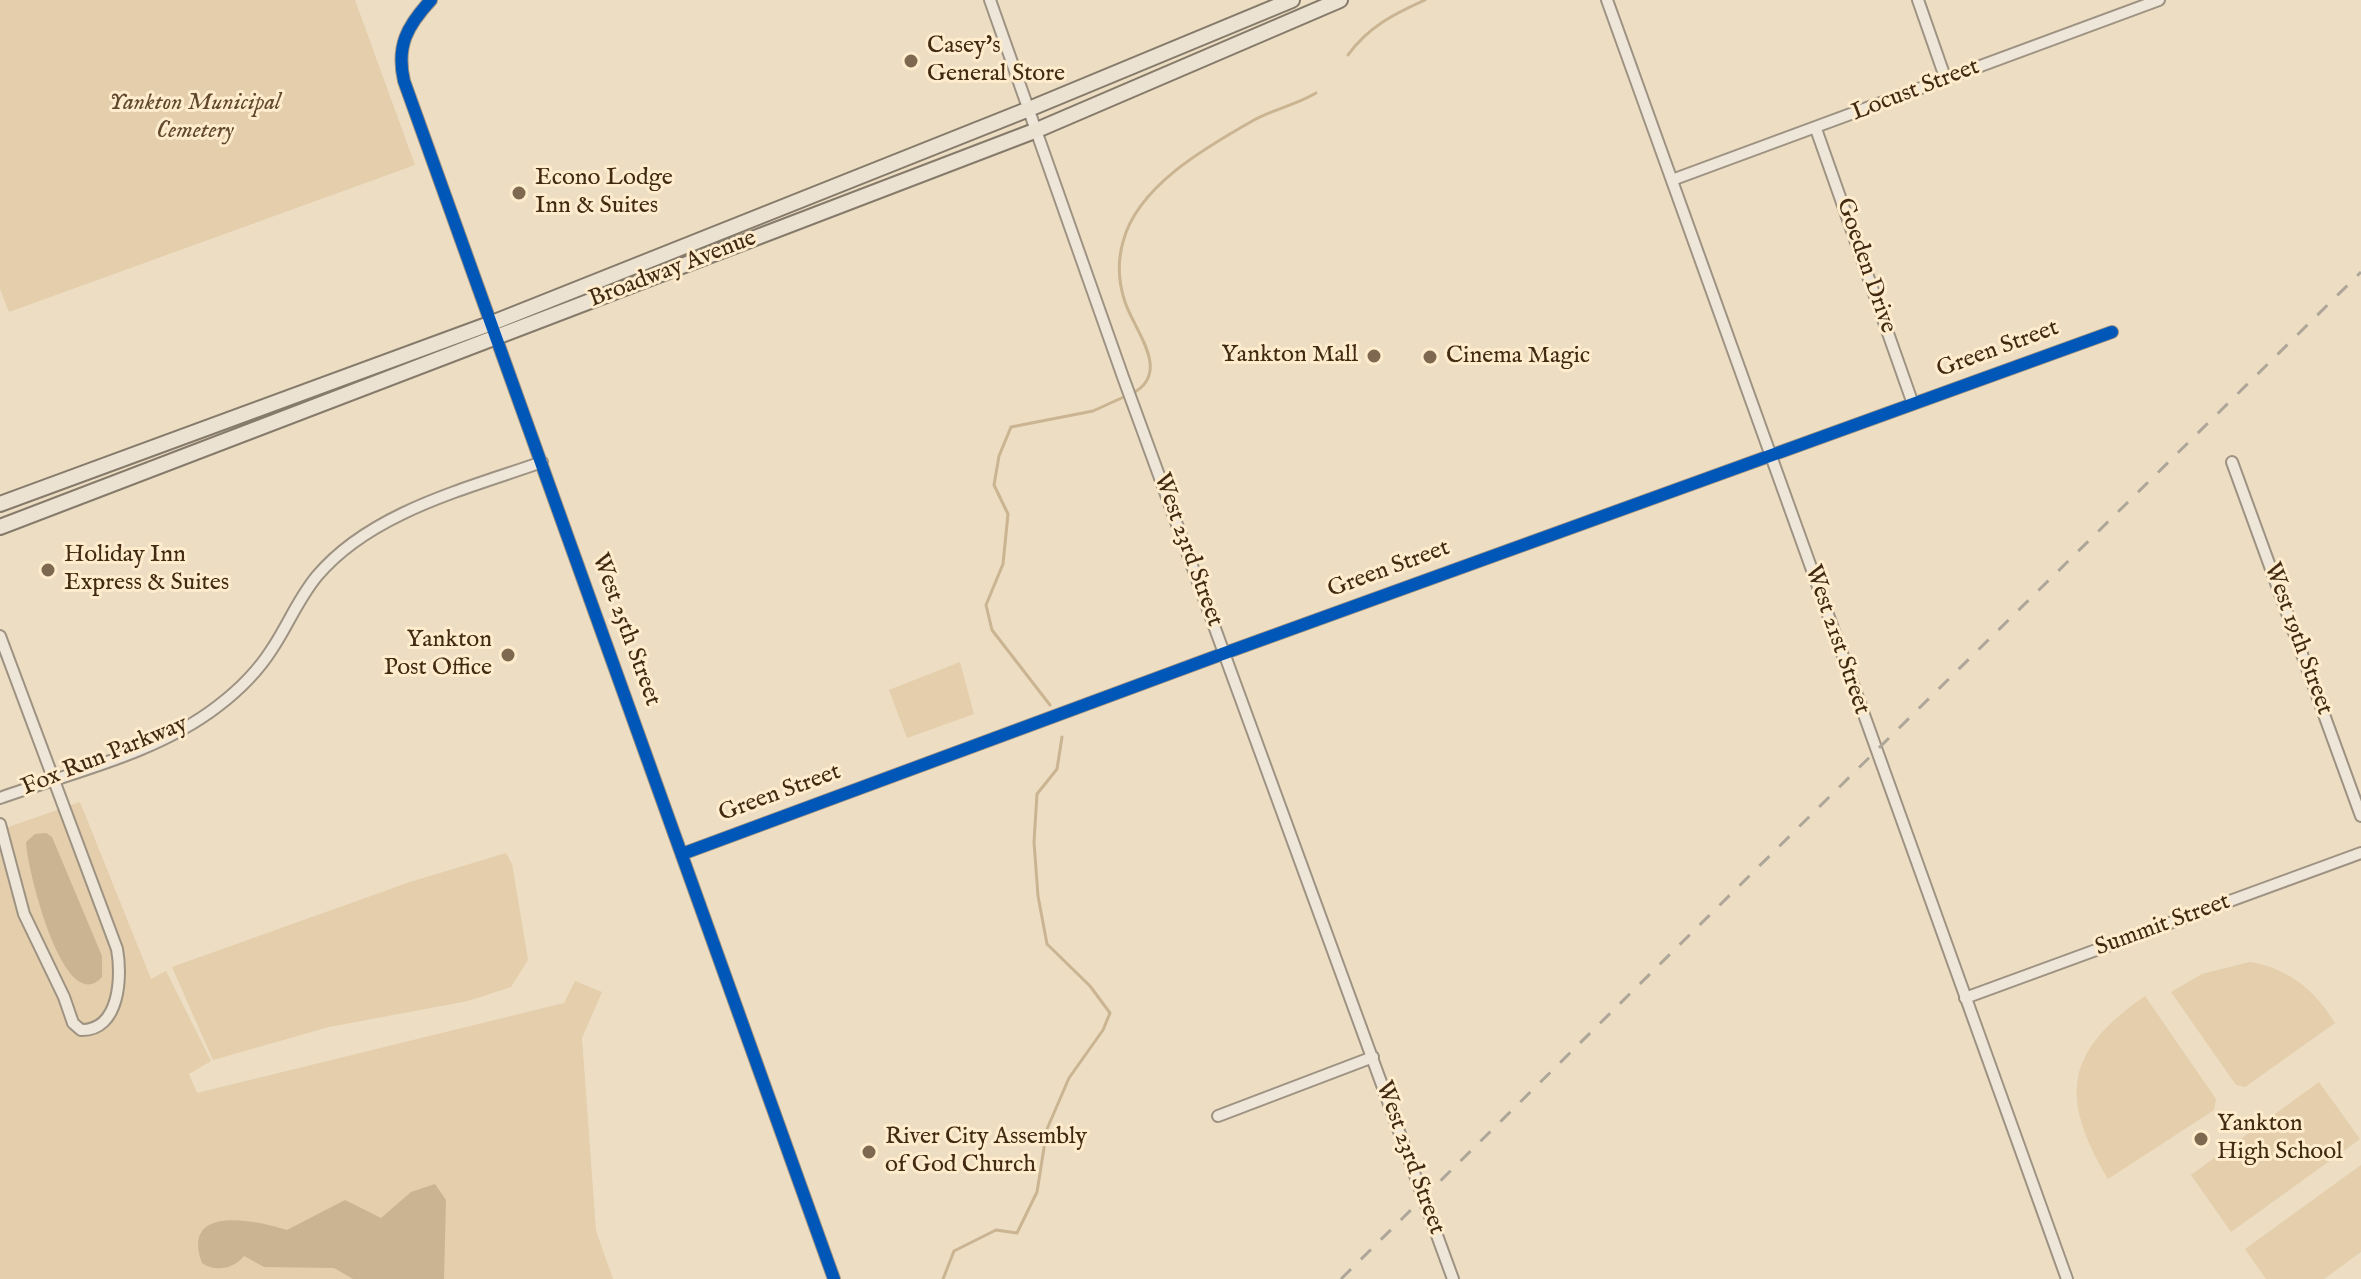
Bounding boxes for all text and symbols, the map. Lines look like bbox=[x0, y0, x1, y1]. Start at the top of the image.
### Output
place label: Casey's General Store bbox=[927, 33, 1065, 89]
marker: Casey's General Store bbox=[902, 52, 920, 70]
street label: Locust Street bbox=[1848, 53, 1984, 129]
park label: Yankton Municipal Cemetery bbox=[109, 90, 281, 146]
place label: Econo Lodge Inn & Suites bbox=[535, 165, 673, 221]
marker: Econo Lodge Inn & Suites bbox=[510, 184, 528, 202]
street label: Goeden Drive bbox=[1828, 195, 1902, 337]
street label: Broadway Avenue bbox=[585, 225, 761, 315]
street label: Green Street bbox=[1933, 315, 2063, 385]
place label: Yankton Mall bbox=[1221, 342, 1358, 370]
place label: Cinema Magic bbox=[1446, 343, 1590, 371]
marker: Yankton Mall bbox=[1365, 347, 1383, 365]
marker: Cinema Magic bbox=[1421, 348, 1439, 366]
street label: West 23rd Street bbox=[1146, 469, 1228, 631]
street label: Green Street bbox=[1324, 535, 1454, 605]
place label: Holiday Inn Express & Suites bbox=[64, 542, 229, 598]
street label: West 25th Street bbox=[584, 550, 666, 710]
street label: West 19th Street bbox=[2256, 559, 2338, 719]
marker: Holiday Inn Express & Suites bbox=[39, 561, 57, 579]
street label: West 21st Street bbox=[1797, 561, 1875, 719]
place label: Yankton Post Office bbox=[384, 627, 492, 683]
marker: Yankton Post Office bbox=[499, 646, 517, 664]
street label: Fox Run Parkway bbox=[18, 711, 192, 803]
street label: Green Street bbox=[715, 759, 845, 829]
street label: Summit Street bbox=[2092, 888, 2234, 964]
street label: West 23rd Street bbox=[1368, 1077, 1450, 1239]
place label: Yankton High School bbox=[2217, 1111, 2343, 1167]
place label: River City Assembly of God Church bbox=[885, 1124, 1087, 1180]
marker: Yankton High School bbox=[2192, 1130, 2210, 1148]
marker: River City Assembly of God Church bbox=[860, 1143, 878, 1161]

